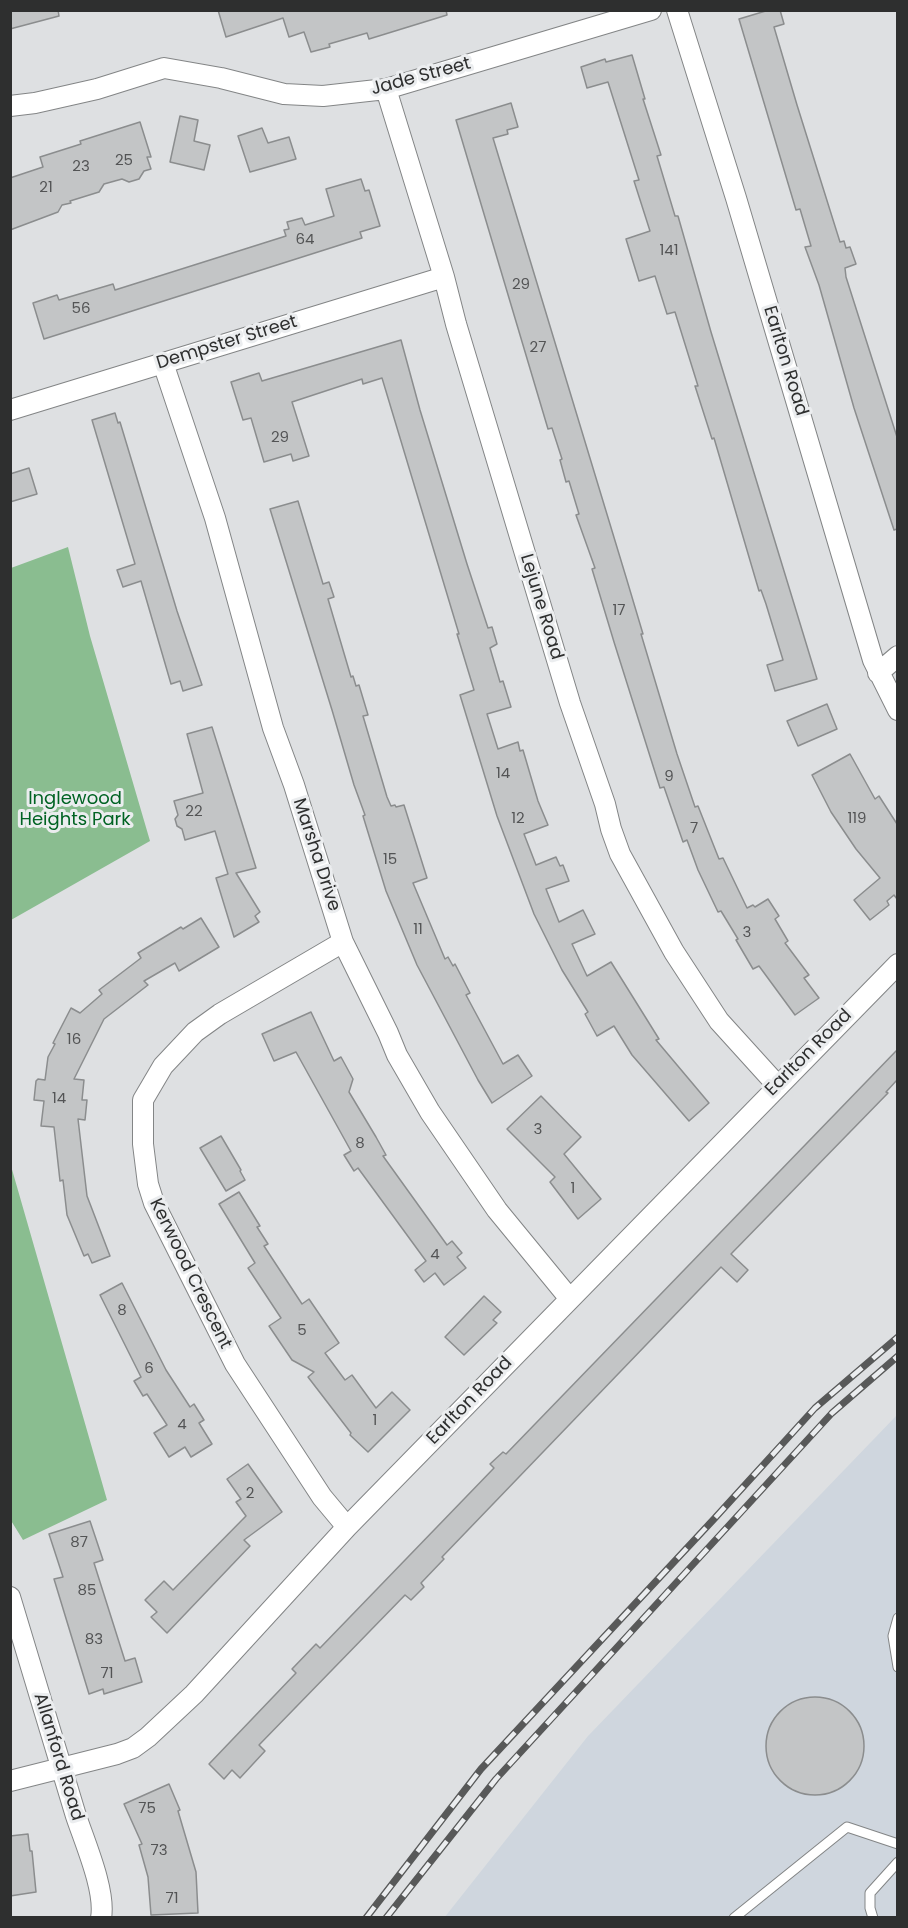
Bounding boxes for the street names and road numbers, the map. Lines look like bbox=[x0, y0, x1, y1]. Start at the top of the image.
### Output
street label: Jade Street bbox=[369, 53, 473, 101]
street label: Earlton Road bbox=[758, 303, 812, 419]
street label: Dempster Street bbox=[154, 311, 300, 375]
street label: Lejune Road bbox=[515, 552, 567, 662]
street label: Marsha Drive bbox=[288, 796, 344, 914]
street label: Earlton Road bbox=[761, 1005, 857, 1101]
street label: Kerwood Crescent bbox=[144, 1195, 236, 1353]
street label: Earlton Road bbox=[423, 1353, 517, 1449]
street label: Allanford Road bbox=[28, 1690, 88, 1824]

